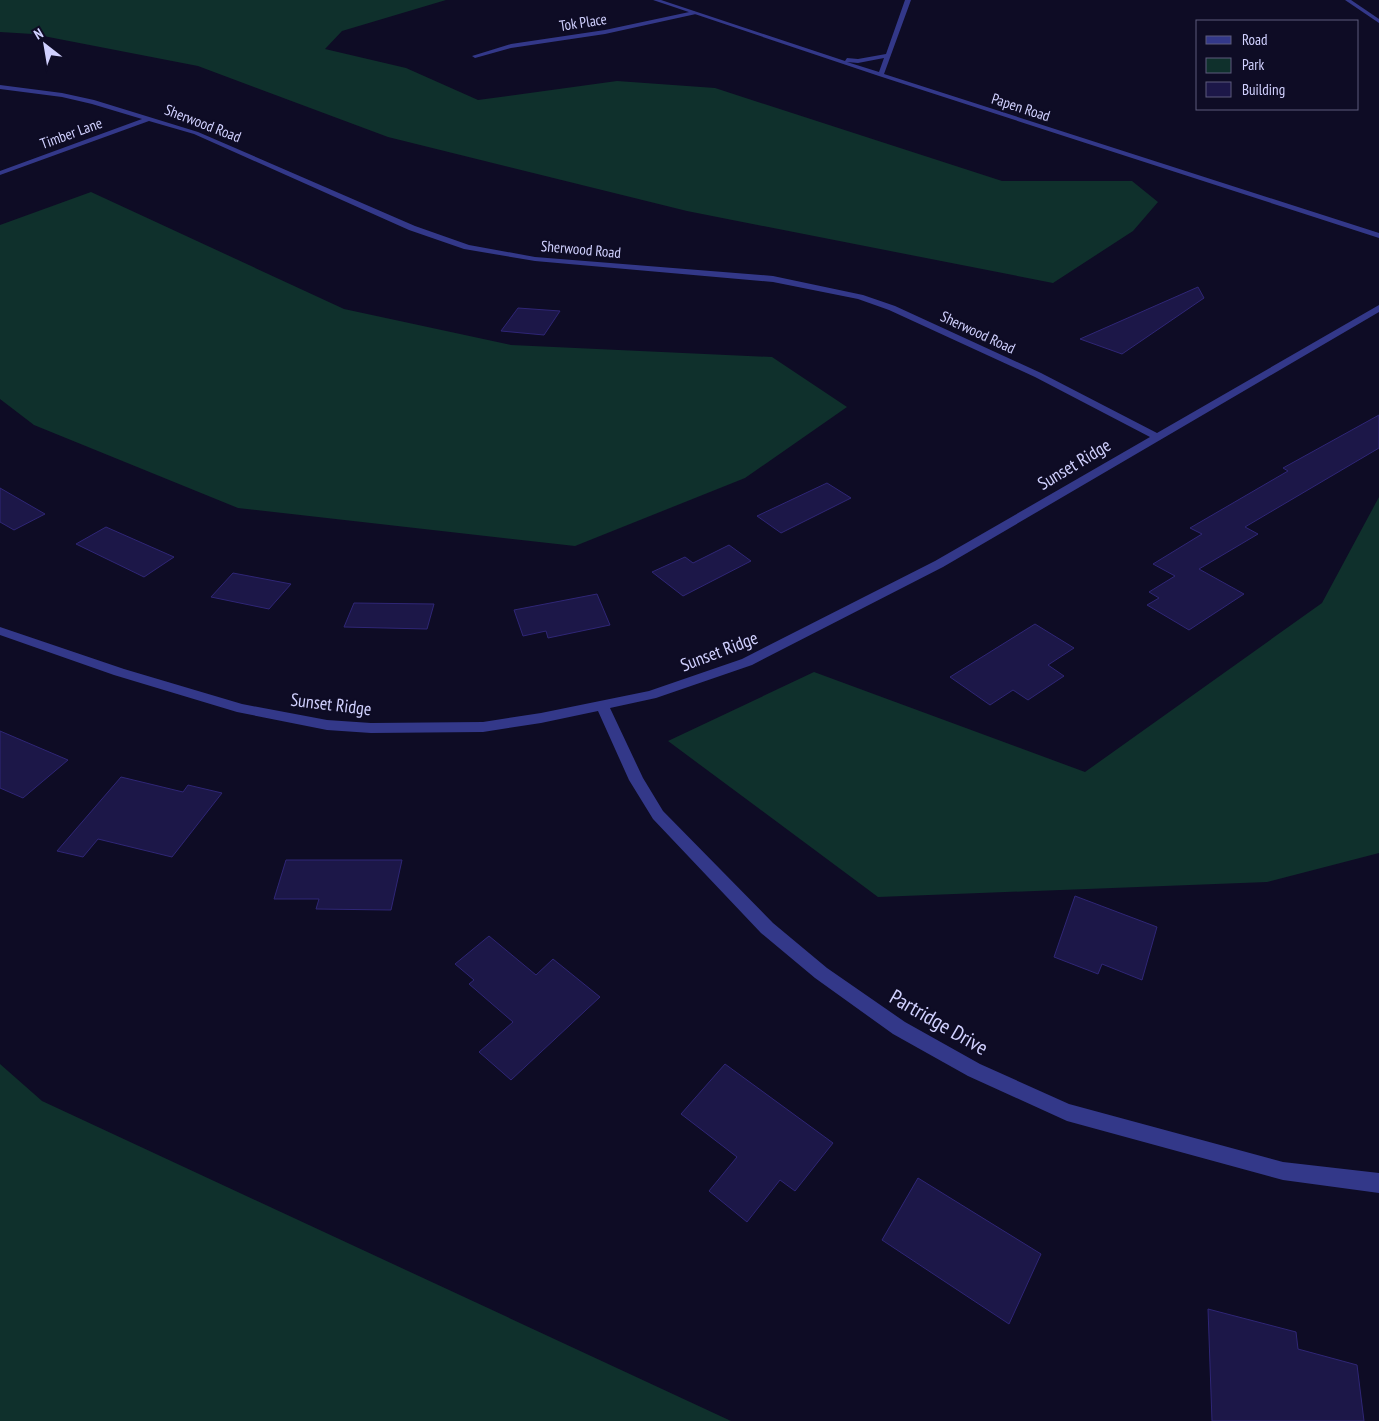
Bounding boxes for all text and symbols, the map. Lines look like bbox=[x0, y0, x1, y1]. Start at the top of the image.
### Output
street label: Tok Place bbox=[558, 9, 608, 35]
north arrow bbox=[20, 20, 70, 70]
legend bbox=[1196, 20, 1359, 110]
text: N bbox=[30, 24, 46, 44]
text: Road bbox=[1242, 30, 1268, 49]
text: Park bbox=[1242, 55, 1264, 74]
text: Building bbox=[1242, 80, 1285, 99]
street label: Papen Road bbox=[989, 89, 1053, 125]
street label: Sherwood Road bbox=[162, 100, 244, 146]
street label: Timber Lane bbox=[37, 113, 105, 153]
street label: Sherwood Road bbox=[540, 236, 622, 262]
street label: Sherwood Road bbox=[938, 306, 1018, 358]
street label: Sunset Ridge bbox=[1033, 433, 1115, 495]
street label: Sunset Ridge bbox=[677, 626, 761, 676]
street label: Sunset Ridge bbox=[289, 688, 373, 720]
street label: Partridge Drive bbox=[885, 983, 993, 1061]

